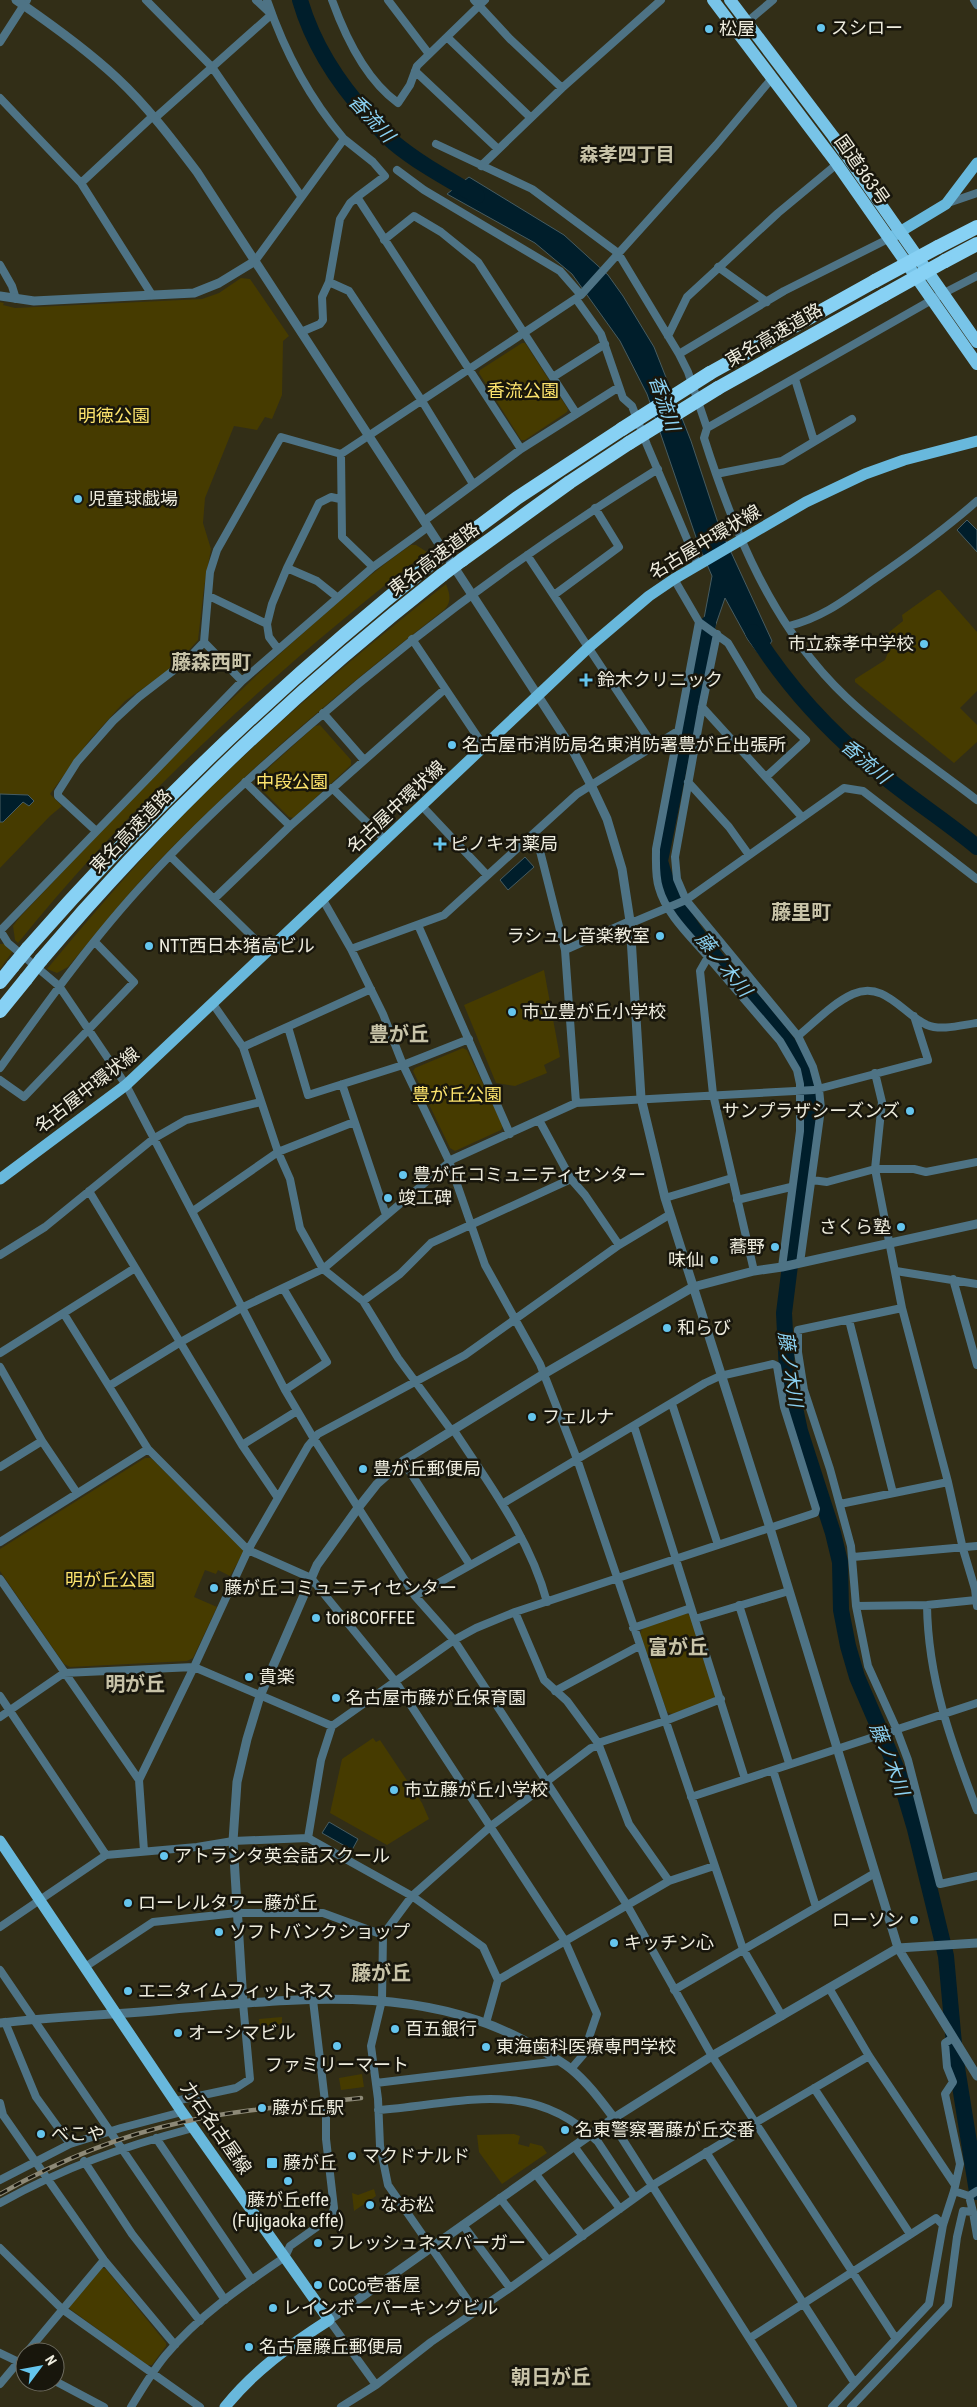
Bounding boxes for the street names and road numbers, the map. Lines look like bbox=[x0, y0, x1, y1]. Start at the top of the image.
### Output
street label: 国道363号 bbox=[831, 131, 894, 209]
street label: 東名高速道路 bbox=[722, 298, 826, 371]
street label: 名古屋中環状線 bbox=[645, 500, 764, 583]
street label: 東名高速道路 bbox=[384, 518, 483, 599]
street label: 名古屋中環状線 bbox=[342, 756, 449, 857]
street label: 東名高速道路 bbox=[86, 785, 176, 877]
street label: 名古屋中環状線 bbox=[31, 1043, 143, 1137]
street label: 力石名古屋線 bbox=[177, 2077, 256, 2178]

